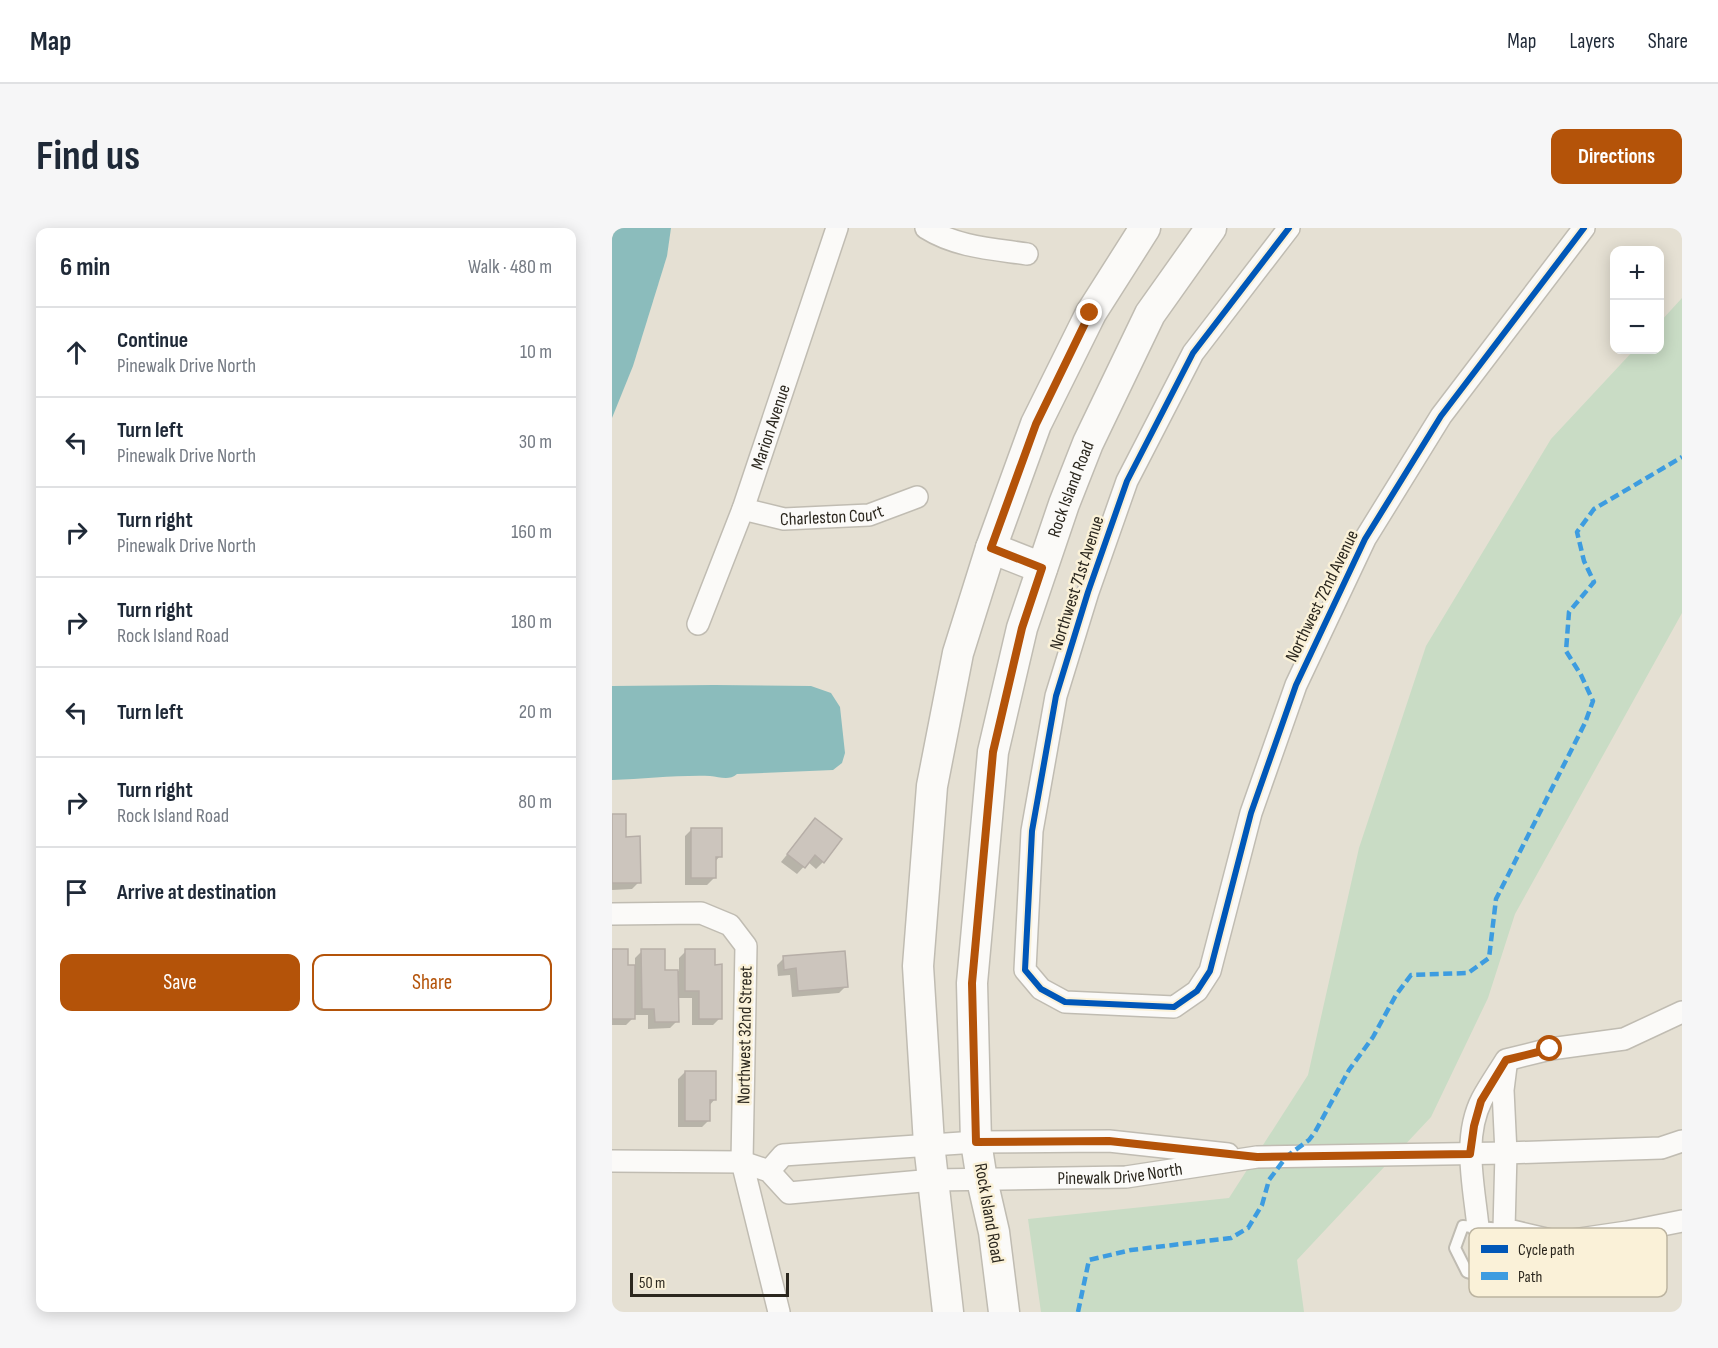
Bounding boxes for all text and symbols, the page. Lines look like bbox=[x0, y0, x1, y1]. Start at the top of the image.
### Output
text: Map bbox=[30, 25, 71, 58]
text: Map bbox=[1507, 29, 1536, 54]
text: Layers bbox=[1569, 29, 1615, 54]
text: Share bbox=[1648, 29, 1688, 54]
button: Directions bbox=[1551, 129, 1682, 184]
text: Find us bbox=[36, 131, 140, 182]
map controls bbox=[1610, 246, 1664, 354]
button: + bbox=[1610, 246, 1664, 300]
text: 6 min bbox=[60, 252, 110, 283]
text: Walk · 480 m bbox=[468, 255, 552, 279]
route end bbox=[1076, 299, 1102, 325]
button: − bbox=[1610, 300, 1664, 354]
text: Continue bbox=[117, 327, 188, 354]
icon: ahead bbox=[60, 336, 93, 369]
text: 10 m bbox=[520, 340, 552, 364]
text: Pinewalk Drive North bbox=[117, 354, 256, 378]
street label: Marion Avenue bbox=[746, 382, 794, 472]
text: Turn left bbox=[117, 417, 183, 444]
icon: left bbox=[60, 426, 93, 459]
text: 30 m bbox=[519, 430, 552, 454]
street label: Rock Island Road bbox=[1043, 438, 1098, 540]
text: Pinewalk Drive North bbox=[117, 444, 256, 468]
street label: Charleston Court bbox=[780, 500, 887, 530]
text: Turn right bbox=[117, 507, 193, 534]
street label: Northwest 71st Avenue bbox=[1045, 513, 1109, 653]
icon: right bbox=[60, 516, 93, 549]
text: 160 m bbox=[511, 520, 552, 544]
street label: Northwest 72nd Avenue bbox=[1281, 527, 1363, 665]
text: Pinewalk Drive North bbox=[117, 534, 256, 558]
text: Turn right bbox=[117, 597, 193, 624]
icon: right bbox=[60, 606, 93, 639]
text: 180 m bbox=[511, 610, 552, 634]
text: Rock Island Road bbox=[117, 624, 229, 648]
icon: left bbox=[60, 696, 93, 729]
text: Turn left bbox=[117, 699, 183, 726]
text: 20 m bbox=[519, 700, 552, 724]
text: Turn right bbox=[117, 777, 193, 804]
icon: right bbox=[60, 786, 93, 819]
text: 80 m bbox=[518, 790, 552, 814]
text: Rock Island Road bbox=[117, 804, 229, 828]
icon: arrive bbox=[60, 876, 93, 909]
text: Arrive at destination bbox=[117, 879, 276, 906]
button: Save bbox=[60, 954, 300, 1011]
button: Share bbox=[312, 954, 552, 1011]
street label: Northwest 32nd Street bbox=[733, 965, 757, 1104]
route start bbox=[1536, 1035, 1562, 1061]
street label: Pinewalk Drive North bbox=[1057, 1158, 1184, 1189]
street label: Rock Island Road bbox=[970, 1161, 1008, 1265]
legend bbox=[1469, 1228, 1667, 1297]
text: Cycle path bbox=[1518, 1241, 1575, 1260]
text: Path bbox=[1518, 1268, 1542, 1287]
scale bar bbox=[630, 1270, 789, 1298]
text: 50 m bbox=[639, 1274, 665, 1293]

